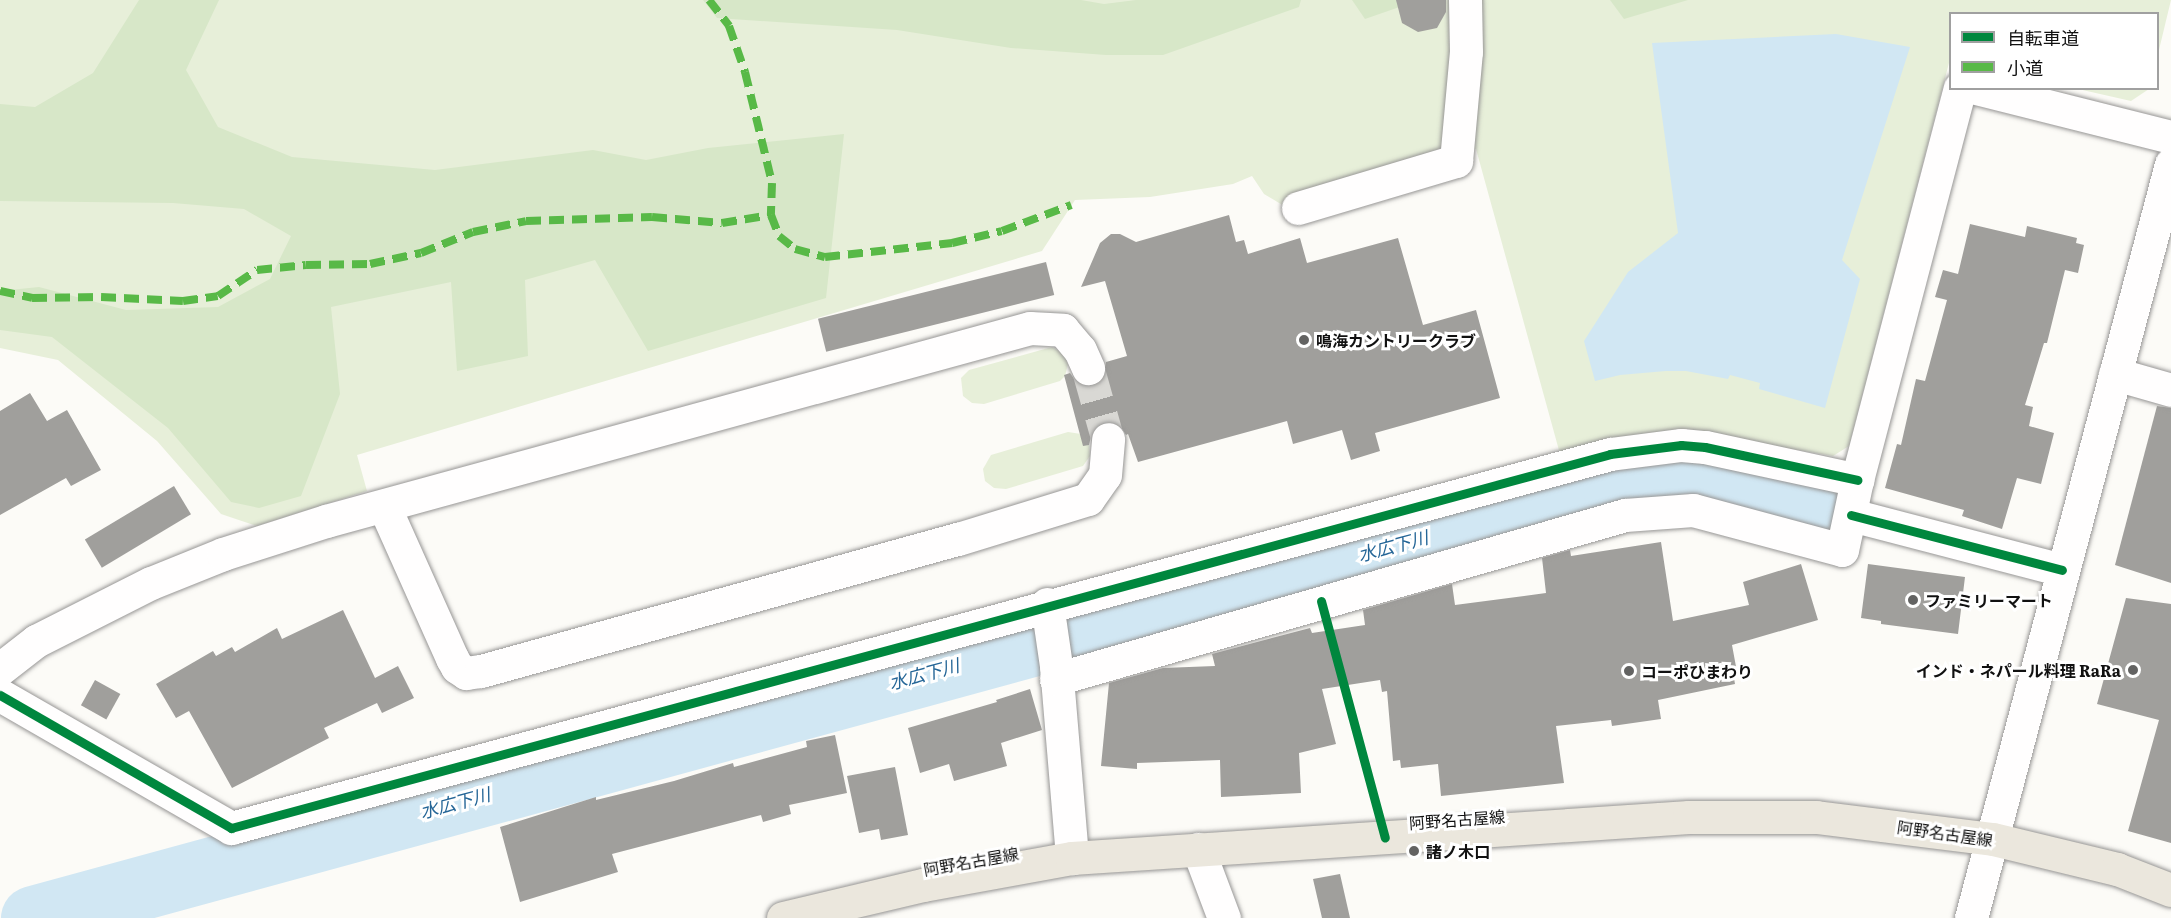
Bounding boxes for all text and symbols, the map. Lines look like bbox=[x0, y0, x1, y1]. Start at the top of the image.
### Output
legend bbox=[1949, 12, 2159, 90]
text: 自転車道 bbox=[2007, 24, 2079, 51]
text: 小道 bbox=[2007, 54, 2043, 81]
place label: 鳴海カントリークラブ bbox=[1316, 330, 1476, 350]
marker: 鳴海カントリークラブ bbox=[1297, 333, 1311, 347]
water label: 水広下川 bbox=[1355, 526, 1431, 566]
place label: ファミリーマート bbox=[1925, 590, 2053, 610]
marker: ファミリーマート bbox=[1906, 593, 1920, 607]
water label: 水広下川 bbox=[886, 654, 962, 694]
place label: インド・ネパール料理 RaRa bbox=[1916, 660, 2121, 680]
place label: コーポひまわり bbox=[1641, 661, 1753, 681]
marker: インド・ネパール料理 RaRa bbox=[2126, 663, 2140, 677]
marker: コーポひまわり bbox=[1622, 664, 1636, 678]
water label: 水広下川 bbox=[417, 783, 493, 823]
street label: 阿野名古屋線 bbox=[1408, 806, 1506, 832]
street label: 阿野名古屋線 bbox=[1896, 817, 1994, 849]
place label: 諸ノ木口 bbox=[1426, 841, 1490, 861]
street label: 阿野名古屋線 bbox=[922, 843, 1020, 879]
marker: 諸ノ木口 bbox=[1407, 844, 1421, 858]

